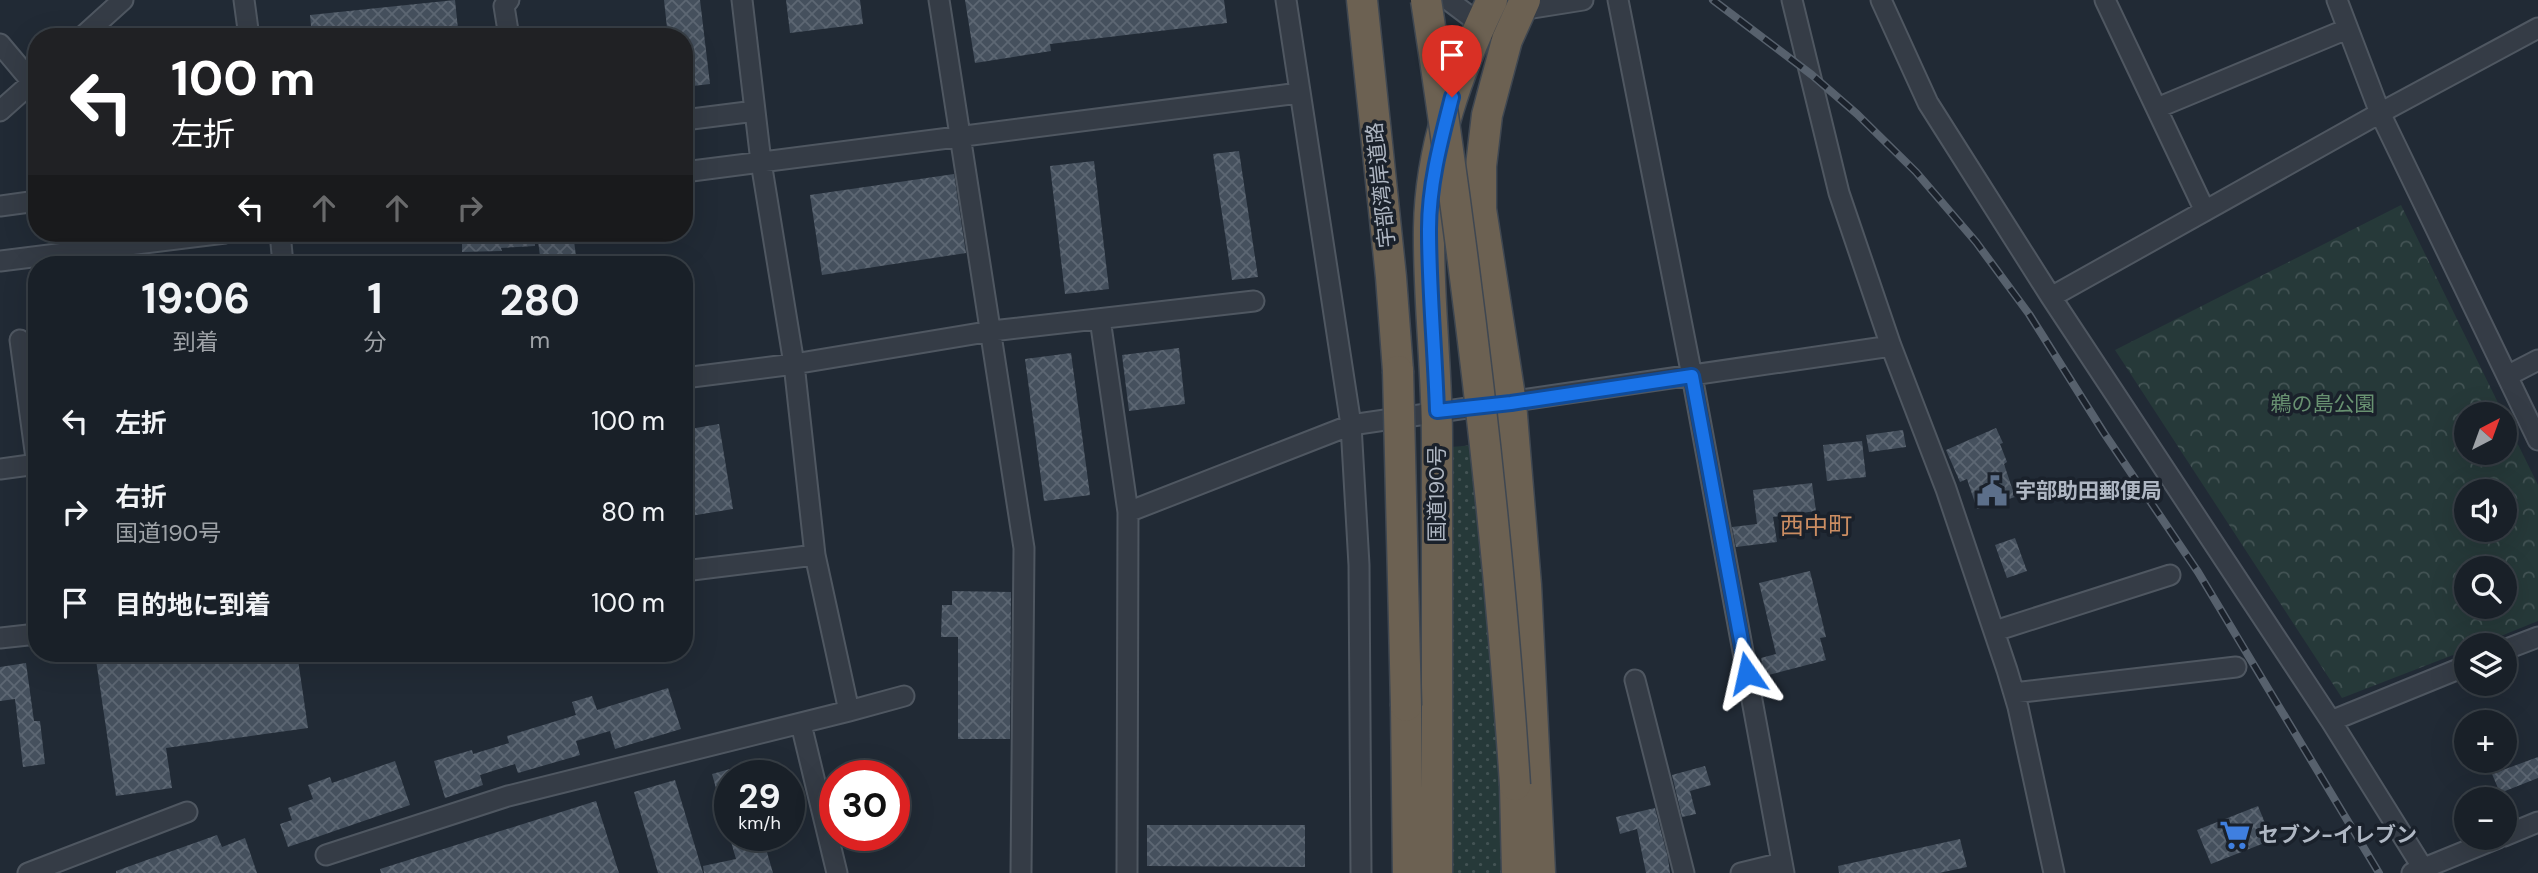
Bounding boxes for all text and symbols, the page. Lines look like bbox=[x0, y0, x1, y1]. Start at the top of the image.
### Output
pin bbox=[1422, 25, 1482, 97]
icon: arrive bbox=[1433, 36, 1471, 74]
text: 100 m bbox=[171, 46, 315, 110]
icon: left bbox=[56, 56, 147, 147]
text: 左折 bbox=[171, 113, 235, 155]
street label: 宇部湾岸道路 bbox=[1360, 121, 1402, 249]
icon: left bbox=[232, 189, 270, 227]
icon: ahead bbox=[305, 189, 343, 227]
icon: ahead bbox=[378, 189, 416, 227]
icon: right bbox=[451, 189, 489, 227]
text: 19:06 bbox=[141, 271, 250, 326]
text: 1 bbox=[367, 271, 383, 326]
text: 280 bbox=[500, 273, 580, 328]
text: m bbox=[529, 325, 550, 355]
text: 到着 bbox=[173, 327, 219, 357]
text: 分 bbox=[363, 327, 386, 357]
park label: 鵜の島公園 bbox=[2271, 390, 2376, 418]
icon: left bbox=[56, 402, 94, 440]
north arrow bbox=[2454, 402, 2516, 466]
map controls bbox=[2454, 402, 2517, 850]
text: 100 m bbox=[591, 404, 665, 438]
text: 左折 bbox=[115, 406, 167, 440]
street label: 国道190号 bbox=[1423, 445, 1451, 543]
public building icon: 宇部助田郵便局 bbox=[1975, 474, 2009, 508]
place label: 宇部助田郵便局 bbox=[2015, 477, 2162, 505]
button: sound bbox=[2454, 479, 2517, 542]
text: 右折 bbox=[115, 480, 167, 514]
icon: right bbox=[56, 493, 94, 531]
text: 80 m bbox=[601, 495, 665, 529]
district label: 西中町 bbox=[1780, 510, 1852, 541]
text: 国道190号 bbox=[115, 518, 221, 548]
button: search bbox=[2454, 556, 2517, 619]
icon: arrive bbox=[56, 584, 94, 622]
text: 100 m bbox=[591, 586, 665, 620]
text: 目的地に到着 bbox=[115, 588, 271, 622]
button: layers bbox=[2454, 633, 2517, 696]
position arrow bbox=[1710, 636, 1784, 710]
button: + bbox=[2454, 710, 2517, 773]
speed limit sign: 30 bbox=[819, 760, 910, 851]
text: 29 bbox=[738, 773, 781, 819]
button: − bbox=[2454, 787, 2517, 850]
text: km/h bbox=[738, 811, 781, 835]
supermarket icon: セブン-イレブン bbox=[2218, 818, 2252, 852]
place label: セブン-イレブン bbox=[2258, 821, 2417, 849]

